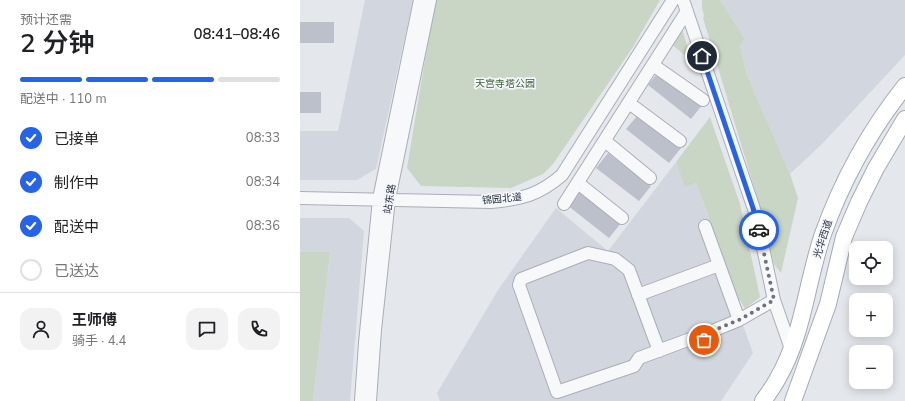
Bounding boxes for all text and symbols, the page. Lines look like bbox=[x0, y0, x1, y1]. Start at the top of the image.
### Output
text: 预计还需 bbox=[20, 11, 72, 29]
text: 08:41–08:46 bbox=[193, 24, 280, 44]
text: 2 分钟 bbox=[20, 26, 94, 61]
pin bbox=[685, 39, 719, 73]
icon: home bbox=[691, 45, 713, 67]
park label: 天宫寺塔公园 bbox=[475, 77, 535, 91]
text: 配送中 · 110 m bbox=[20, 90, 107, 108]
icon: check bbox=[20, 127, 42, 149]
text: 已接单 bbox=[54, 129, 99, 149]
text: 08:33 bbox=[246, 129, 280, 147]
icon: check bbox=[20, 171, 42, 193]
text: 制作中 bbox=[54, 173, 99, 193]
text: 08:34 bbox=[246, 173, 280, 191]
street label: 站东路 bbox=[381, 183, 399, 215]
street label: 锦园北道 bbox=[481, 190, 523, 208]
courier bbox=[739, 210, 779, 250]
icon: check bbox=[20, 215, 42, 237]
text: 配送中 bbox=[54, 217, 99, 237]
text: 08:36 bbox=[246, 217, 280, 235]
street label: 光华西道 bbox=[810, 218, 836, 260]
icon: car bbox=[748, 219, 770, 241]
map controls bbox=[849, 241, 893, 389]
button: locate bbox=[849, 241, 893, 285]
text: 已送达 bbox=[54, 261, 99, 281]
button: + bbox=[849, 293, 893, 337]
button: person bbox=[20, 308, 62, 350]
button: chat bbox=[186, 308, 228, 350]
button: phone bbox=[238, 308, 280, 350]
text: 王师傅 bbox=[72, 310, 117, 330]
pin bbox=[687, 323, 721, 357]
icon: bag bbox=[693, 329, 715, 351]
text: 骑手 · 4.4 bbox=[72, 332, 126, 350]
button: − bbox=[849, 345, 893, 389]

